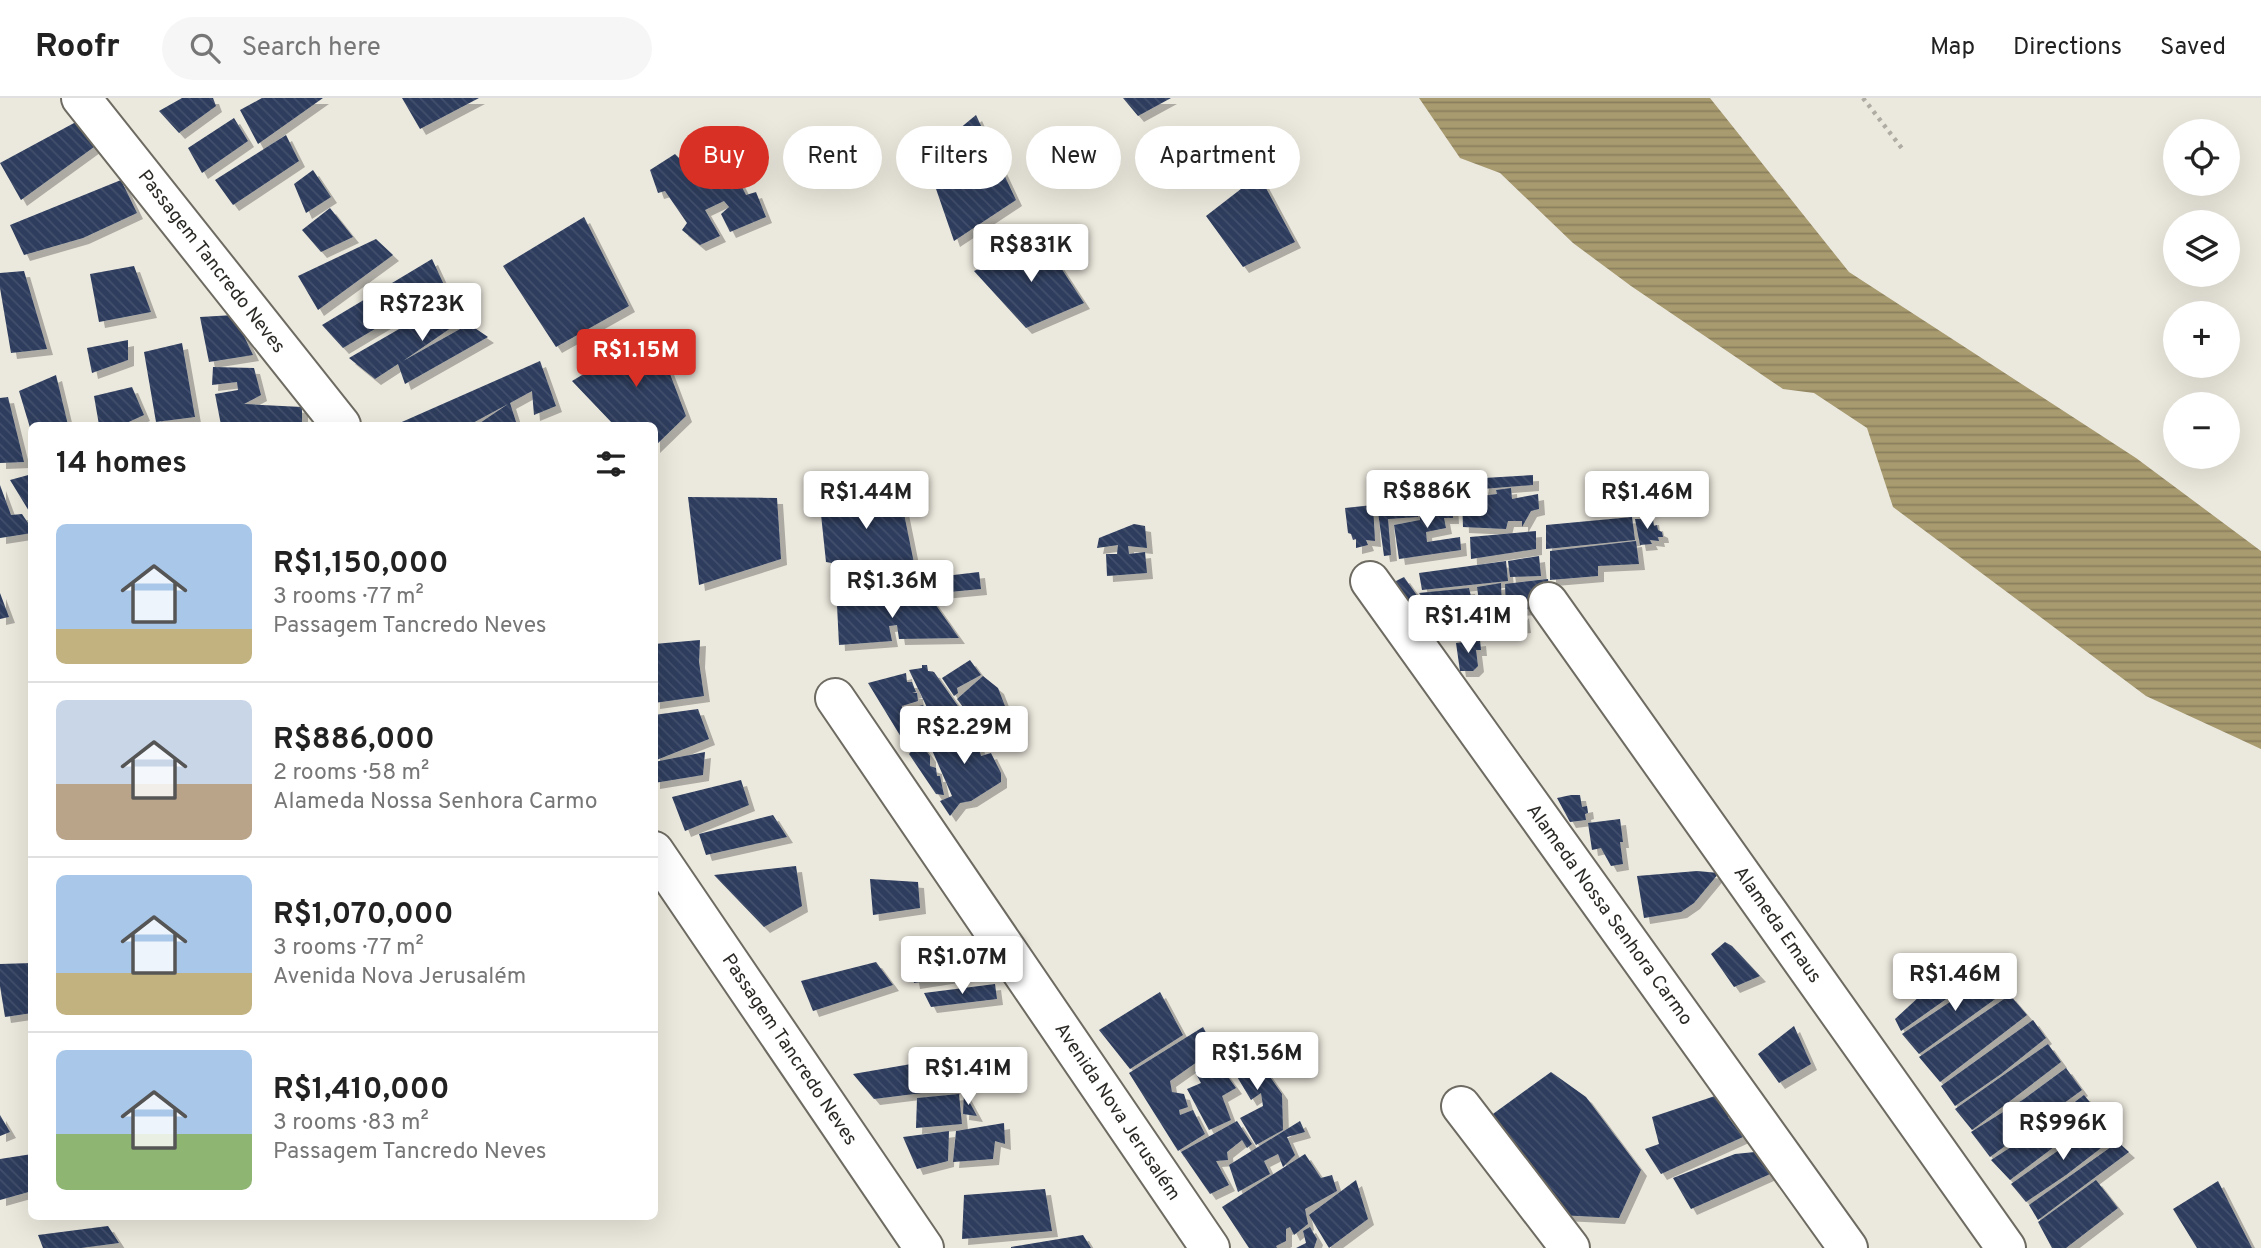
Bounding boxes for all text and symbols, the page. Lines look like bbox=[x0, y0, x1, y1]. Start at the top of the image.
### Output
search box bbox=[162, 17, 652, 80]
text: Roofr bbox=[35, 27, 120, 69]
icon: search bbox=[186, 29, 224, 67]
text: Search here bbox=[242, 32, 381, 65]
text: Map bbox=[1930, 33, 1975, 63]
text: Directions bbox=[2013, 33, 2122, 63]
text: Saved bbox=[2160, 33, 2226, 63]
map controls bbox=[2163, 119, 2240, 469]
button: locate bbox=[2163, 119, 2240, 196]
chip: Buy bbox=[679, 126, 769, 189]
chip: Rent bbox=[783, 126, 882, 189]
chip: Filters bbox=[896, 126, 1012, 189]
chip: New bbox=[1026, 126, 1121, 189]
chip: Apartment bbox=[1135, 126, 1300, 189]
street label: Passagem Tancredo Neves bbox=[132, 166, 290, 358]
button: layers bbox=[2163, 210, 2240, 287]
pin: R$831K bbox=[974, 225, 1088, 284]
text: R$831K bbox=[989, 232, 1073, 261]
pin: R$723K bbox=[365, 284, 479, 343]
text: R$723K bbox=[379, 291, 465, 320]
button: + bbox=[2163, 301, 2240, 378]
pin: R$1.15M bbox=[571, 330, 701, 389]
text: R$1.15M bbox=[593, 337, 679, 366]
button: − bbox=[2163, 392, 2240, 469]
icon: filters bbox=[592, 445, 630, 483]
text: 14 homes bbox=[56, 446, 187, 483]
pin: R$886K bbox=[1370, 470, 1484, 530]
pin: R$1.44M bbox=[801, 472, 931, 531]
pin: R$1.46M bbox=[1582, 472, 1712, 531]
text: R$886K bbox=[1382, 478, 1472, 507]
text: R$1.44M bbox=[820, 479, 912, 508]
text: R$1.46M bbox=[1601, 479, 1693, 508]
text: R$1,150,000 bbox=[273, 546, 448, 583]
icon: home bbox=[112, 552, 196, 636]
pin: R$1.36M bbox=[827, 560, 957, 620]
text: R$1.36M bbox=[846, 568, 938, 597]
text: 3 rooms · 77 m² bbox=[273, 583, 424, 612]
pin: R$1.41M bbox=[1403, 596, 1533, 655]
text: R$1.41M bbox=[1424, 603, 1512, 632]
text: Passagem Tancredo Neves bbox=[273, 612, 547, 641]
pin: R$2.29M bbox=[899, 706, 1029, 766]
text: R$2.29M bbox=[916, 714, 1012, 743]
text: R$886,000 bbox=[273, 722, 435, 759]
icon: home bbox=[112, 728, 196, 812]
text: 2 rooms · 58 m² bbox=[273, 759, 429, 788]
text: Alameda Nossa Senhora Carmo bbox=[273, 788, 598, 817]
street label: Alameda Nossa Senhora Carmo bbox=[1520, 799, 1698, 1031]
street label: Alameda Emaus bbox=[1728, 862, 1826, 988]
text: R$1,070,000 bbox=[273, 897, 453, 934]
icon: home bbox=[112, 903, 196, 987]
text: 3 rooms · 77 m² bbox=[273, 934, 424, 963]
pin: R$1.07M bbox=[897, 936, 1027, 996]
text: R$1.07M bbox=[917, 944, 1007, 973]
street label: Passagem Tancredo Neves bbox=[716, 950, 862, 1150]
pin: R$1.46M bbox=[1890, 954, 2020, 1013]
text: R$1.46M bbox=[1909, 961, 2001, 990]
text: Avenida Nova Jerusalém bbox=[273, 963, 526, 992]
street label: Avenida Nova Jerusalém bbox=[1049, 1019, 1185, 1205]
pin: R$1.56M bbox=[1192, 1032, 1322, 1092]
text: R$1.56M bbox=[1211, 1040, 1303, 1069]
pin: R$1.41M bbox=[903, 1048, 1033, 1107]
text: R$1.41M bbox=[924, 1055, 1012, 1084]
text: R$1,410,000 bbox=[273, 1072, 449, 1109]
icon: home bbox=[112, 1078, 196, 1162]
pin: R$996K bbox=[2006, 1102, 2120, 1162]
text: 3 rooms · 83 m² bbox=[273, 1109, 429, 1138]
text: R$996K bbox=[2019, 1110, 2107, 1139]
text: Passagem Tancredo Neves bbox=[273, 1138, 547, 1167]

